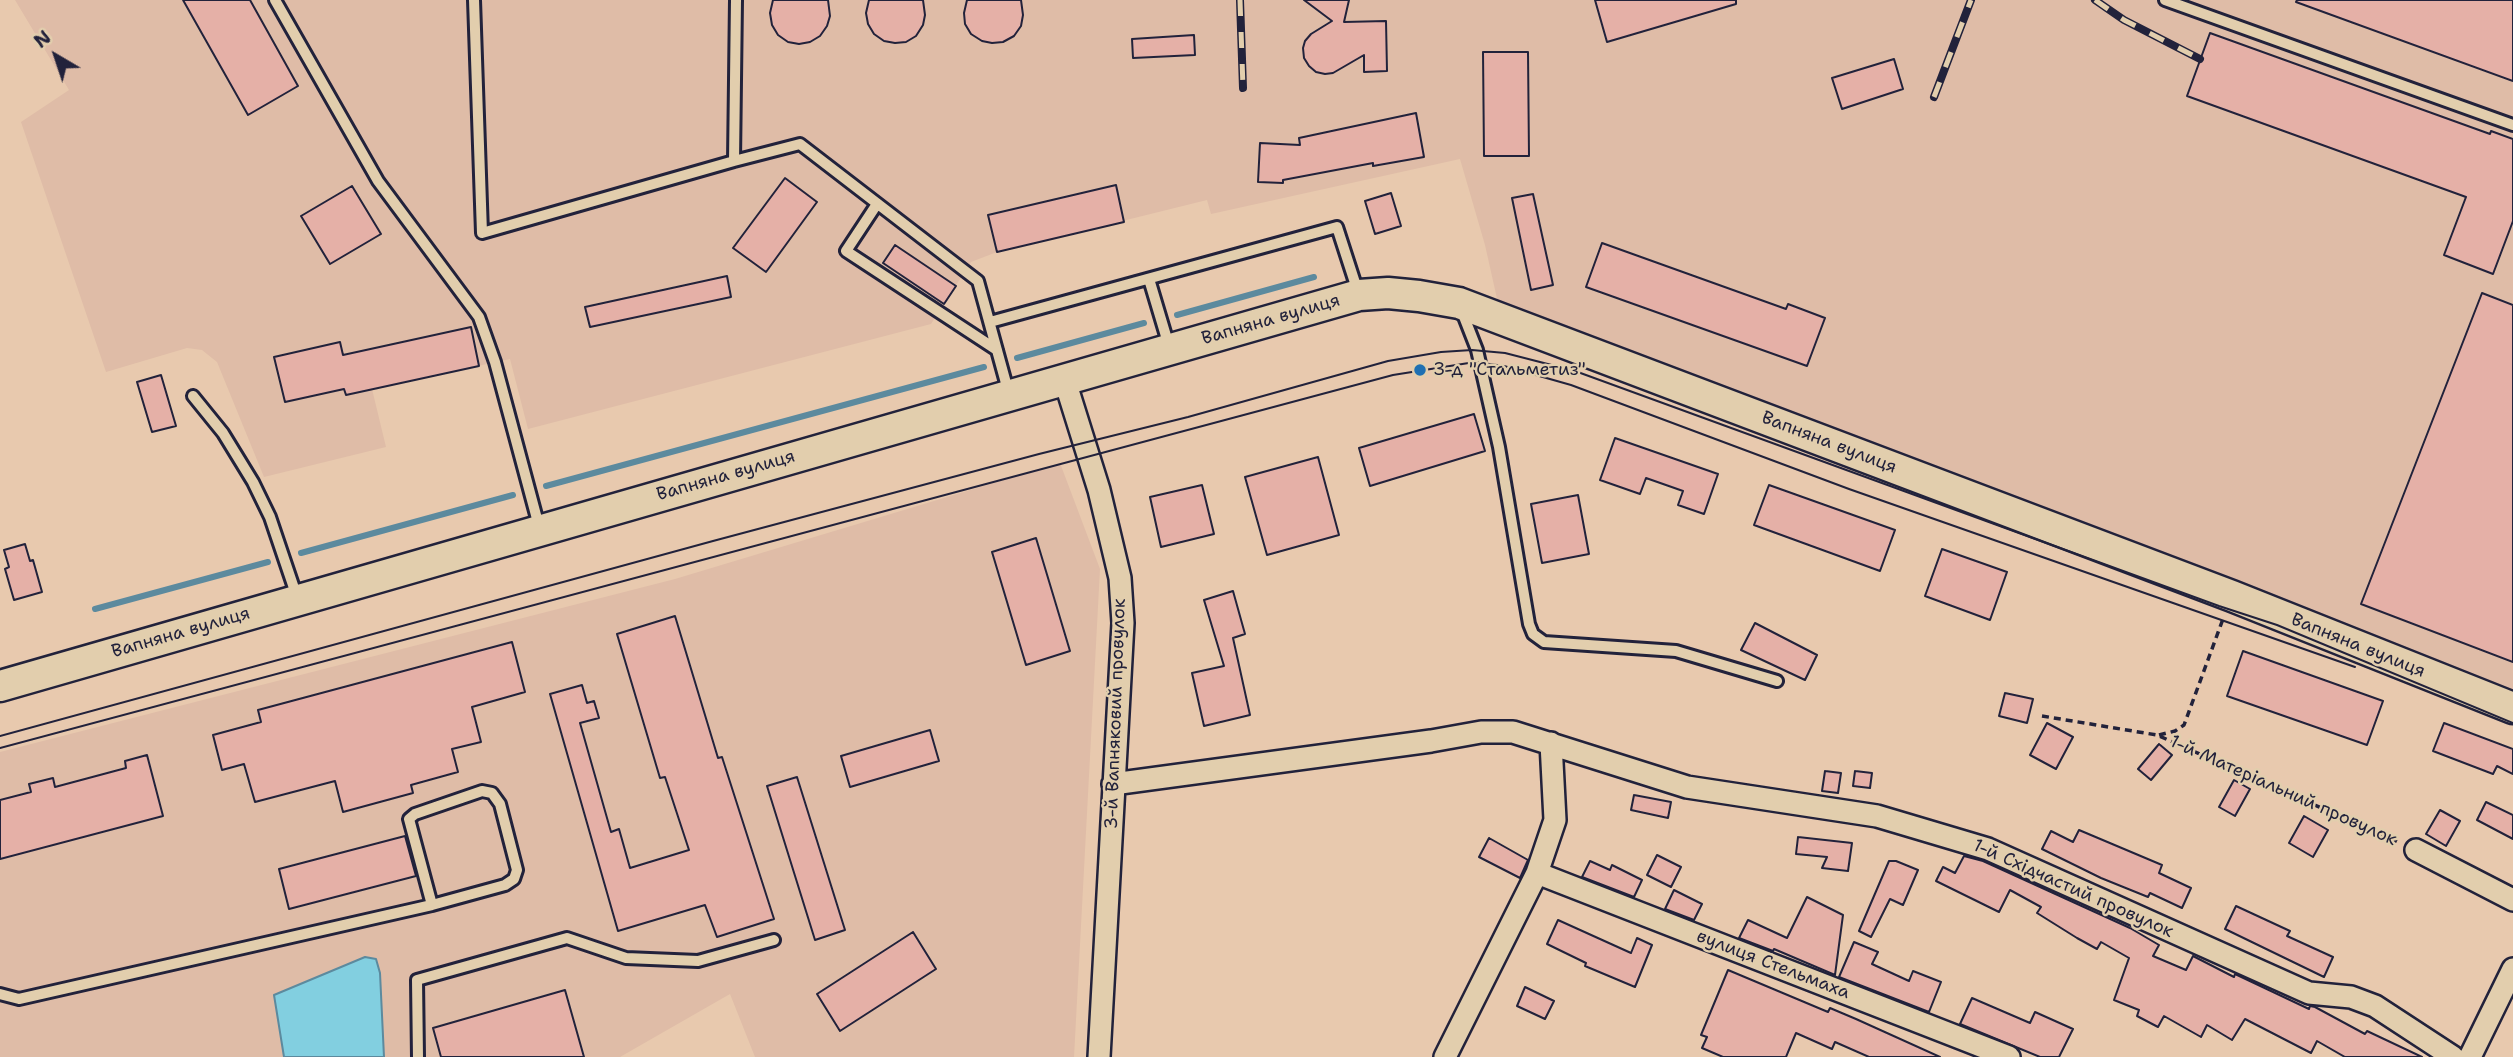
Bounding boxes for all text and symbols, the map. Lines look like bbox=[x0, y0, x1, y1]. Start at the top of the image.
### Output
north arrow bbox=[21, 21, 91, 91]
text: N bbox=[29, 25, 56, 54]
street label: Вапняна вулиця bbox=[1199, 290, 1343, 350]
place label: З-д "Стальметиз" bbox=[1434, 359, 1586, 381]
marker: З-д "Стальметиз" bbox=[1412, 362, 1428, 378]
street label: Вапняна вулиця bbox=[1758, 407, 1900, 479]
street label: Вапняна вулиця bbox=[654, 446, 798, 506]
street label: 3-й Вапняковий провулок bbox=[1101, 598, 1131, 830]
street label: Вапняна вулиця bbox=[109, 603, 253, 663]
street label: Вапняна вулиця bbox=[2288, 609, 2428, 683]
street label: 1-й Матеріальний провулок bbox=[2166, 731, 2400, 851]
street label: 1-й Східчастий провулок bbox=[1970, 835, 2176, 943]
street label: вулиця Стельмаха bbox=[1693, 926, 1853, 1004]

